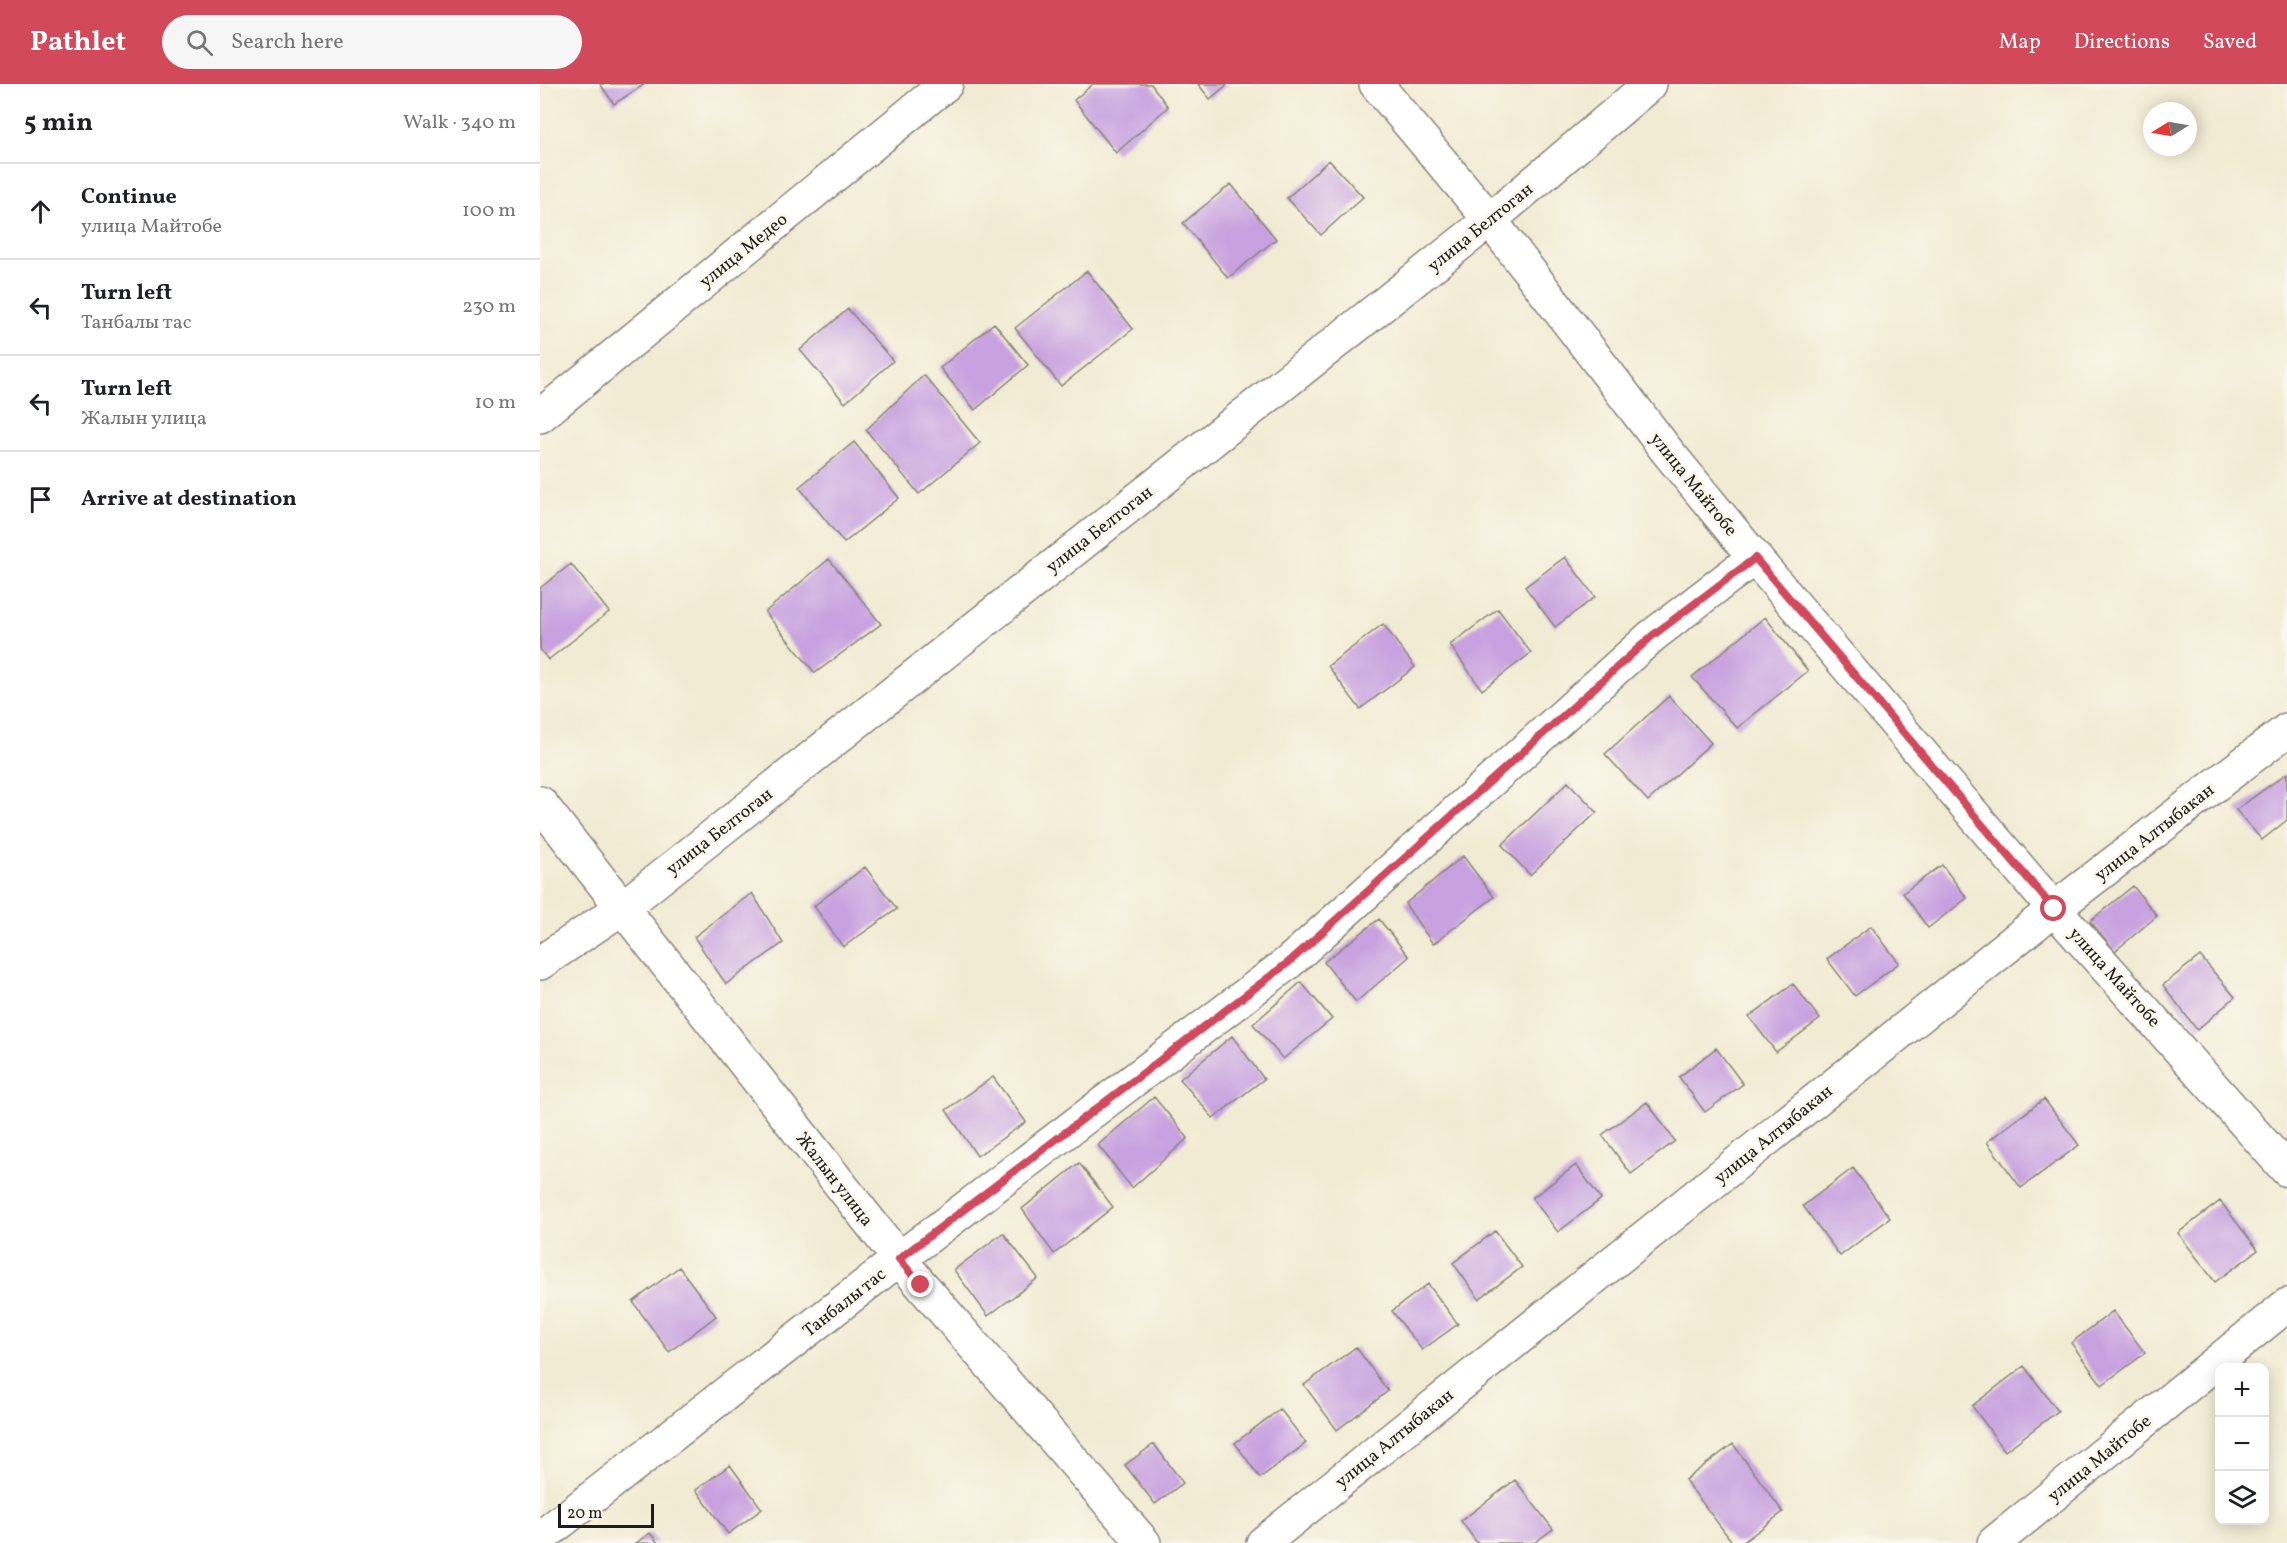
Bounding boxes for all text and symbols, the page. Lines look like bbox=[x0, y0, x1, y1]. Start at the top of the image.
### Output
search box bbox=[162, 15, 582, 69]
text: Pathlet bbox=[30, 23, 126, 62]
icon: search bbox=[183, 26, 216, 59]
text: Search here bbox=[231, 27, 344, 58]
text: Map bbox=[1999, 28, 2041, 57]
text: Directions bbox=[2074, 28, 2170, 57]
text: Saved bbox=[2203, 28, 2257, 57]
north arrow bbox=[2143, 102, 2197, 156]
text: 5 min bbox=[24, 105, 93, 141]
text: Walk · 340 m bbox=[403, 109, 516, 137]
street label: улица Белтоган bbox=[1423, 178, 1539, 279]
text: Continue bbox=[81, 182, 177, 213]
icon: ahead bbox=[24, 195, 57, 228]
text: 100 m bbox=[462, 197, 516, 225]
street label: улица Медео bbox=[695, 208, 793, 295]
text: улица Майтобе bbox=[81, 213, 222, 241]
text: Turn left bbox=[81, 278, 172, 309]
icon: left bbox=[24, 291, 57, 324]
text: 230 m bbox=[462, 293, 516, 321]
text: Танбалы тас bbox=[81, 309, 192, 337]
text: Turn left bbox=[81, 374, 172, 405]
icon: left bbox=[24, 387, 57, 420]
text: 10 m bbox=[475, 389, 516, 417]
text: Жалын улица bbox=[81, 405, 207, 433]
street label: улица Майтобе bbox=[1643, 428, 1743, 542]
street label: улица Белтоган bbox=[1041, 480, 1159, 580]
icon: arrive bbox=[24, 483, 57, 516]
text: Arrive at destination bbox=[81, 484, 297, 515]
street label: улица Алтыбакан bbox=[2090, 778, 2220, 888]
street label: улица Белтоган bbox=[661, 782, 779, 882]
route start bbox=[2040, 895, 2066, 921]
street label: улица Майтобе bbox=[2062, 922, 2166, 1034]
street label: улица Алтыбакан bbox=[1709, 1080, 1839, 1191]
street label: Жалын улица bbox=[789, 1128, 879, 1232]
street label: Танбалы тас bbox=[798, 1263, 892, 1344]
route end bbox=[907, 1271, 933, 1297]
map controls bbox=[2215, 1363, 2269, 1525]
button: + bbox=[2215, 1363, 2269, 1417]
street label: улица Алтыбакан bbox=[1330, 1384, 1460, 1495]
street label: улица Майтобе bbox=[2043, 1409, 2157, 1509]
button: − bbox=[2215, 1417, 2269, 1471]
button: layers bbox=[2215, 1471, 2269, 1525]
scale bar bbox=[558, 1501, 654, 1528]
text: 20 m bbox=[567, 1503, 602, 1525]

